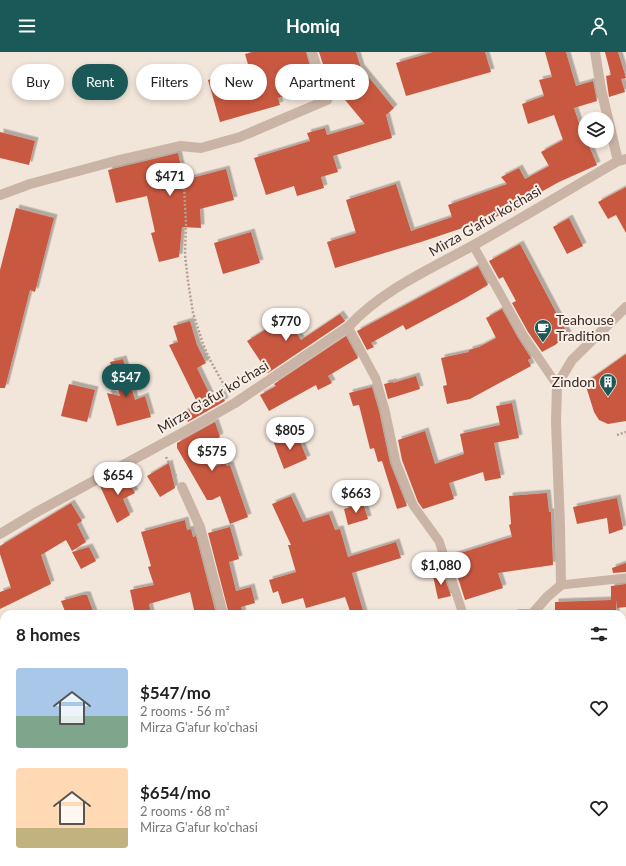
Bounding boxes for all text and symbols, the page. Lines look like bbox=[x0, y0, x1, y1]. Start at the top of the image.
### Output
icon: menu bbox=[16, 15, 38, 37]
text: Homiq bbox=[286, 15, 340, 37]
icon: person bbox=[588, 15, 610, 37]
chip: Buy bbox=[12, 64, 64, 100]
chip: Rent bbox=[72, 64, 128, 100]
chip: Filters bbox=[136, 64, 202, 100]
chip: New bbox=[210, 64, 267, 100]
chip: Apartment bbox=[275, 64, 369, 100]
map controls bbox=[578, 112, 614, 148]
button: layers bbox=[578, 112, 614, 148]
pin: $471 bbox=[146, 163, 194, 197]
text: $471 bbox=[155, 168, 185, 184]
street label: Mirza G'afur ko'chasi bbox=[426, 181, 544, 260]
pin: $770 bbox=[262, 308, 310, 342]
place label: Teahouse Tradition bbox=[556, 311, 614, 344]
text: $770 bbox=[271, 313, 301, 329]
cafe icon: Teahouse Tradition bbox=[533, 318, 553, 343]
street label: Mirza G'afur ko'chasi bbox=[154, 357, 271, 437]
pin: $547 bbox=[102, 364, 150, 398]
text: $547 bbox=[111, 369, 141, 385]
building icon: Zindon bbox=[598, 372, 618, 397]
place label: Zindon bbox=[552, 373, 595, 390]
pin: $805 bbox=[266, 417, 314, 451]
text: $805 bbox=[275, 422, 305, 438]
pin: $575 bbox=[188, 438, 236, 472]
text: $575 bbox=[197, 443, 227, 459]
pin: $654 bbox=[94, 462, 142, 496]
text: $654 bbox=[103, 467, 133, 483]
pin: $663 bbox=[332, 480, 380, 514]
text: $663 bbox=[341, 485, 371, 501]
pin: $1,080 bbox=[408, 552, 474, 586]
text: $1,080 bbox=[421, 557, 461, 573]
icon: filters bbox=[588, 623, 610, 645]
text: 8 homes bbox=[16, 624, 80, 645]
text: $547/mo bbox=[140, 682, 211, 703]
icon: home bbox=[48, 684, 96, 732]
icon: heart bbox=[588, 697, 610, 719]
text: 2 rooms · 56 m² bbox=[140, 703, 230, 719]
text: Mirza G'afur ko'chasi bbox=[140, 719, 258, 735]
text: $654/mo bbox=[140, 782, 211, 803]
icon: home bbox=[48, 784, 96, 832]
icon: heart bbox=[588, 797, 610, 819]
text: 2 rooms · 68 m² bbox=[140, 803, 230, 819]
text: Mirza G'afur ko'chasi bbox=[140, 819, 258, 835]

